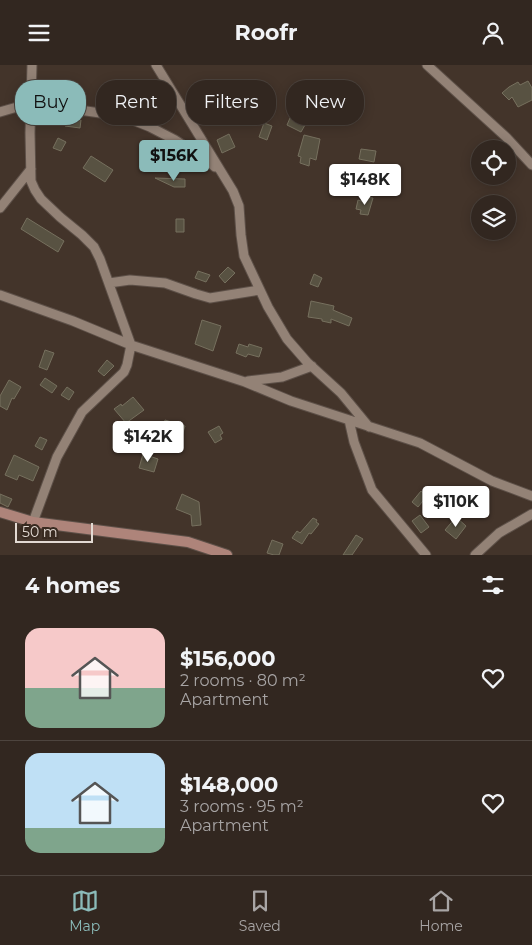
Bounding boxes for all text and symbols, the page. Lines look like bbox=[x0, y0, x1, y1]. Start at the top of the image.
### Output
icon: menu bbox=[25, 19, 53, 47]
text: Roofr bbox=[235, 19, 298, 46]
icon: person bbox=[479, 19, 507, 47]
chip: Buy bbox=[15, 80, 86, 125]
chip: Rent bbox=[96, 80, 176, 125]
chip: Filters bbox=[186, 80, 276, 125]
chip: New bbox=[286, 80, 364, 125]
pin: $156K bbox=[139, 139, 209, 182]
map controls bbox=[471, 140, 516, 240]
button: locate bbox=[471, 140, 516, 185]
text: $156K bbox=[150, 146, 198, 165]
pin: $148K bbox=[330, 163, 400, 206]
text: $148K bbox=[340, 170, 390, 189]
button: layers bbox=[471, 195, 516, 240]
pin: $142K bbox=[113, 421, 183, 463]
text: $142K bbox=[124, 427, 172, 446]
pin: $110K bbox=[421, 485, 491, 528]
text: $110K bbox=[433, 492, 479, 511]
scale bar bbox=[15, 520, 92, 543]
text: 50 m bbox=[22, 523, 58, 541]
icon: filters bbox=[479, 571, 507, 599]
text: 4 homes bbox=[25, 573, 120, 598]
text: $156,000 bbox=[180, 646, 276, 671]
icon: home bbox=[65, 648, 125, 708]
icon: heart bbox=[479, 664, 507, 692]
text: 2 rooms · 80 m² bbox=[180, 671, 306, 690]
text: Apartment bbox=[180, 690, 269, 709]
text: $148,000 bbox=[180, 772, 278, 797]
icon: home bbox=[65, 773, 125, 833]
icon: heart bbox=[479, 789, 507, 817]
text: 3 rooms · 95 m² bbox=[180, 797, 304, 816]
text: Apartment bbox=[180, 816, 269, 835]
tab: Map bbox=[69, 887, 100, 935]
tab: Saved bbox=[239, 887, 281, 935]
tab: Home bbox=[419, 887, 463, 935]

